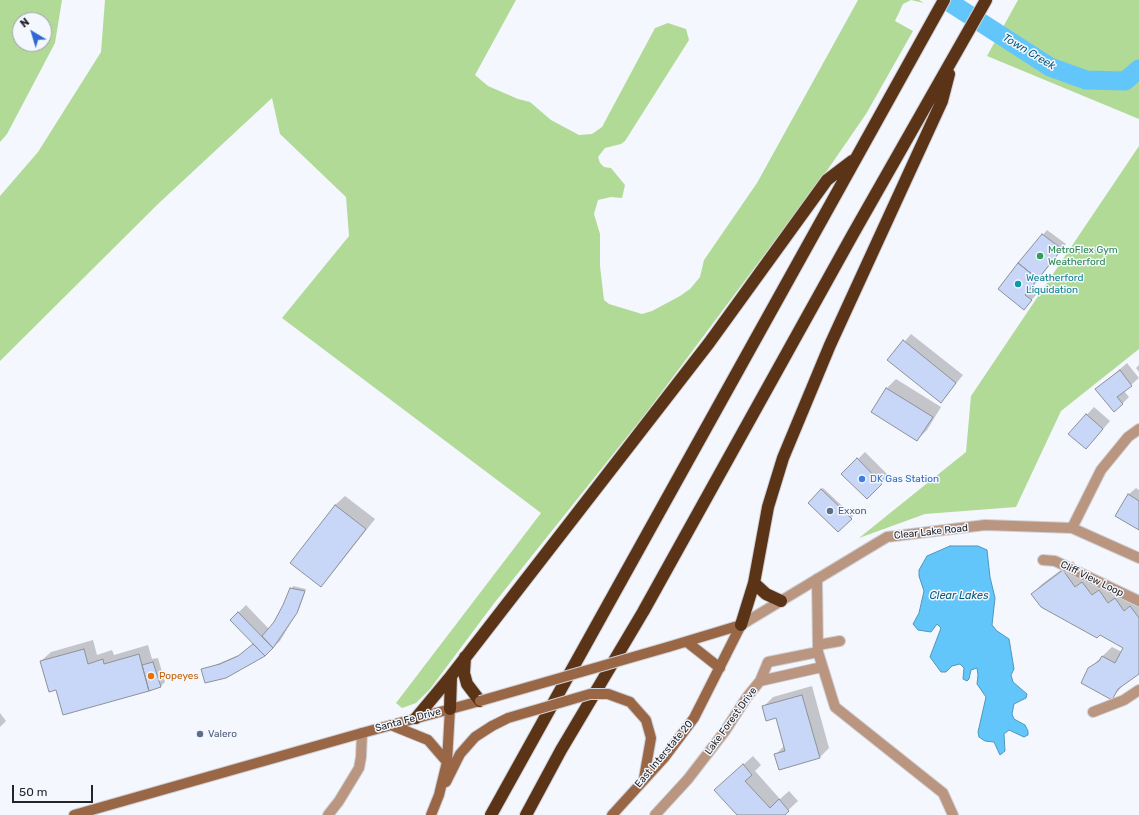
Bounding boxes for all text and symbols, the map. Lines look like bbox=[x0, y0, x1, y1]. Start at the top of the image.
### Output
north arrow bbox=[12, 12, 52, 52]
text: N bbox=[18, 15, 32, 31]
water label: Town Creek bbox=[1000, 31, 1058, 73]
place label: MetroFlex Gym Weatherford bbox=[1048, 244, 1118, 268]
marker: MetroFlex Gym Weatherford bbox=[1035, 251, 1045, 261]
place label: Weatherford Liquidation bbox=[1026, 272, 1083, 296]
marker: Weatherford Liquidation bbox=[1013, 279, 1023, 289]
place label: DK Gas Station bbox=[870, 473, 939, 485]
marker: DK Gas Station bbox=[857, 474, 867, 484]
place label: Exxon bbox=[838, 505, 866, 517]
marker: Exxon bbox=[825, 506, 835, 516]
street label: Clear Lake Road bbox=[893, 522, 969, 542]
street label: Cliff View Loop bbox=[1058, 559, 1126, 599]
water label: Clear Lakes bbox=[929, 589, 989, 603]
place label: Popeyes bbox=[159, 670, 198, 682]
marker: Popeyes bbox=[146, 671, 156, 681]
street label: Lake Forest Drive bbox=[703, 685, 759, 757]
street label: Santa Fe Drive bbox=[374, 705, 442, 735]
street label: East Interstate 20 bbox=[632, 718, 696, 790]
place label: Valero bbox=[208, 728, 237, 740]
marker: Valero bbox=[195, 729, 205, 739]
scale bar bbox=[14, 777, 95, 803]
text: 50 m bbox=[19, 785, 47, 799]

